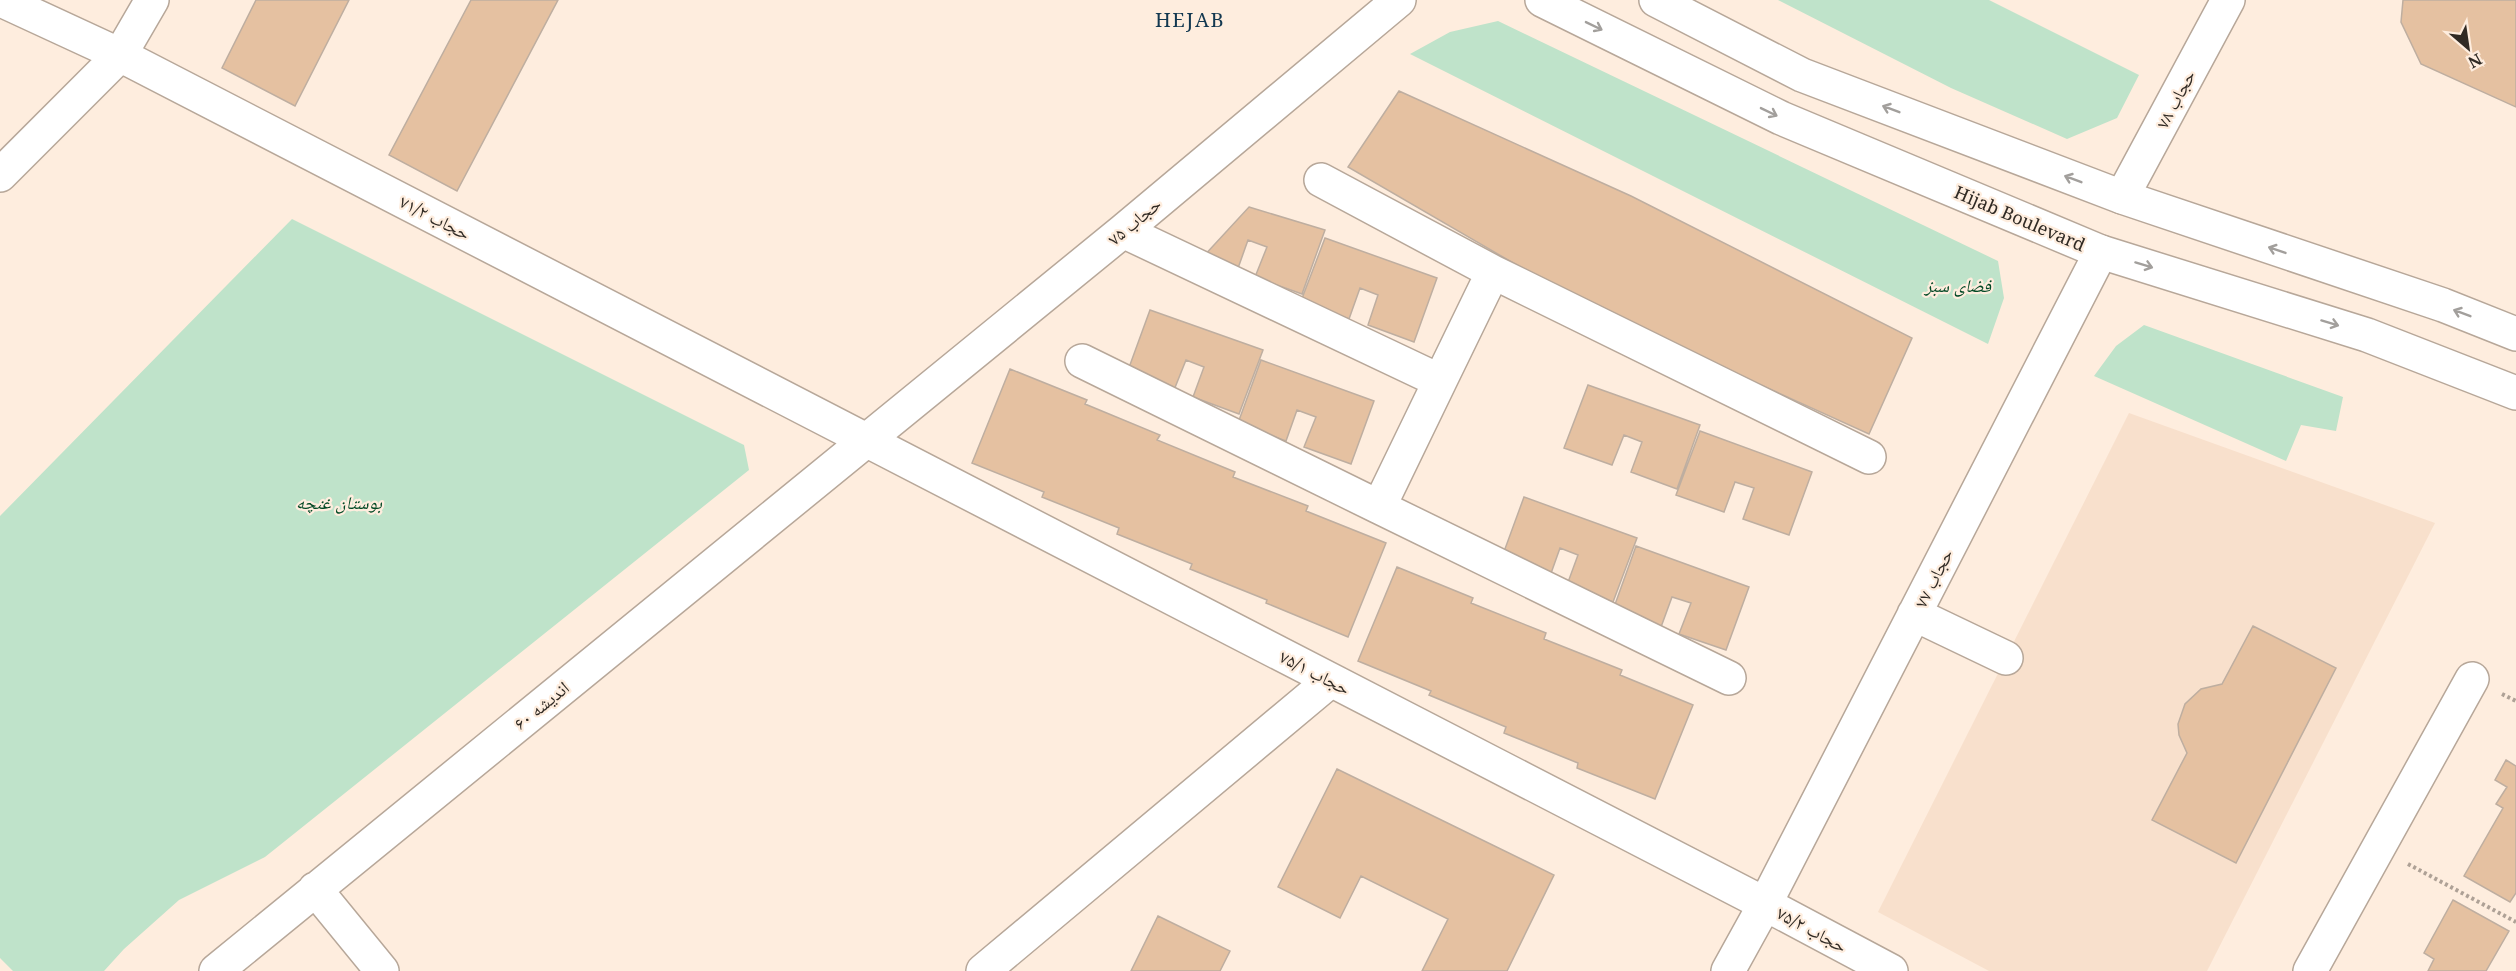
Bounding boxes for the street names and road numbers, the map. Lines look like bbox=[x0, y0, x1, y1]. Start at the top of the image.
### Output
street label: حجاب ۷۸ bbox=[2150, 66, 2200, 132]
street label: Hijab Boulevard bbox=[1951, 180, 2089, 256]
street label: حجاب ۷۱/۲ bbox=[396, 189, 474, 245]
street label: حجاب ۷۵ bbox=[1102, 192, 1166, 250]
street label: حجاب ۷۷ bbox=[1908, 545, 1958, 611]
street label: حجاب ۷۵/۱ bbox=[1276, 644, 1354, 700]
street label: اندیشه ۶۰ bbox=[508, 675, 574, 735]
street label: حجاب ۷۵/۲ bbox=[1773, 901, 1851, 957]

